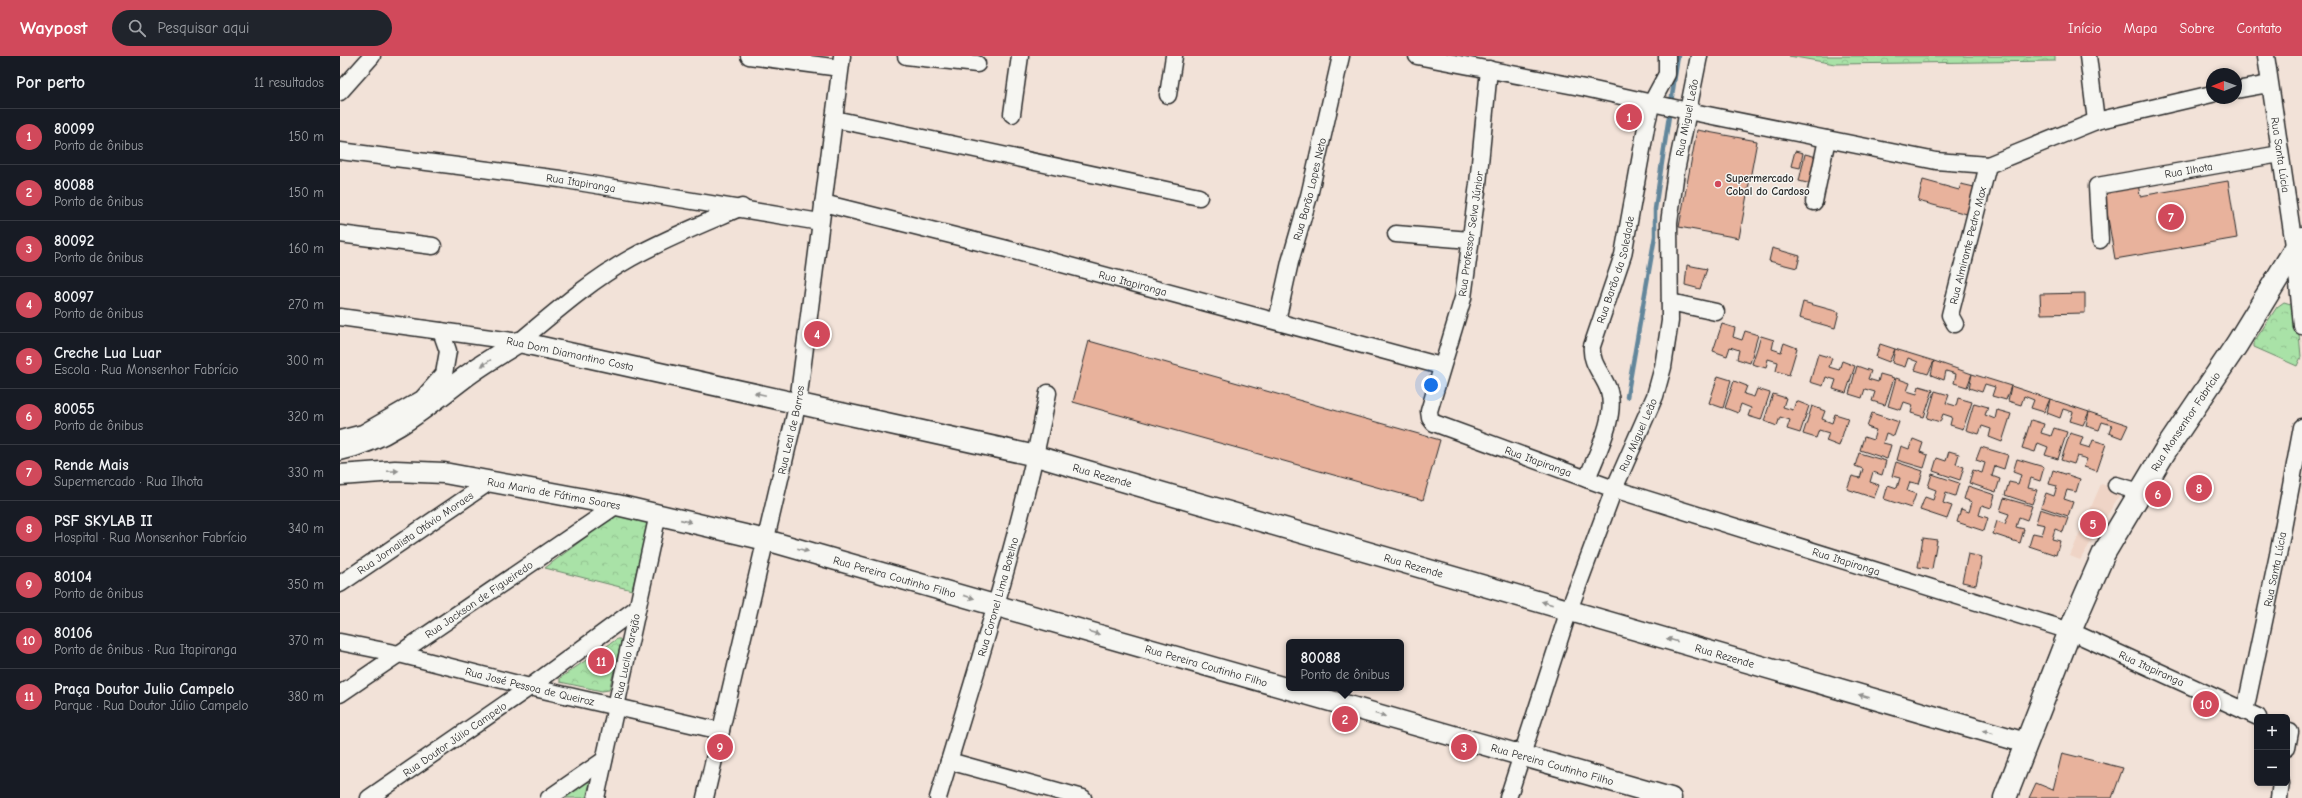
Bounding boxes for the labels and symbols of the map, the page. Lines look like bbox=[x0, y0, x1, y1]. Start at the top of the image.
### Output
north arrow bbox=[2206, 68, 2242, 104]
street label: Rua Miguel Leão bbox=[1673, 77, 1701, 157]
pin: 1 bbox=[1616, 102, 1642, 132]
street label: Rua Santa Lúcia bbox=[2269, 116, 2293, 194]
street label: Rua Barão Lopes Neto bbox=[1290, 136, 1329, 242]
street label: Rua Ilhota bbox=[2164, 159, 2214, 181]
street label: Rua Professor Selva Júnior bbox=[1456, 170, 1486, 297]
street label: Rua Itapiranga bbox=[545, 171, 617, 195]
place label: Supermercado Cobal do Cardoso bbox=[1726, 172, 1810, 198]
marker: Supermercado Cobal do Cardoso bbox=[1713, 179, 1723, 189]
street label: Rua Almirante Pedro Max bbox=[1946, 185, 1989, 306]
pin: 7 bbox=[2158, 202, 2184, 232]
street label: Rua Barão da Soledade bbox=[1594, 215, 1636, 325]
street label: Rua Itapiranga bbox=[1097, 268, 1168, 298]
pin: 4 bbox=[804, 319, 830, 349]
street label: Rua Dom Diamantino Costa bbox=[505, 334, 635, 374]
one-way arrow bbox=[480, 359, 491, 366]
street label: Rua Monsenhor Fabrício bbox=[2148, 369, 2223, 474]
your location bbox=[1421, 375, 1441, 395]
street label: Rua Leal de Barros bbox=[775, 384, 807, 476]
one-way arrow bbox=[753, 391, 766, 397]
street label: Rua Miguel Leão bbox=[1616, 396, 1660, 473]
street label: Rua Itapiranga bbox=[1503, 443, 1573, 479]
street label: Rua Rezende bbox=[1071, 461, 1134, 490]
one-way arrow bbox=[387, 468, 400, 474]
pin: 8 bbox=[2186, 473, 2212, 503]
street label: Rua Maria de Fátima Soares bbox=[486, 475, 622, 512]
pin: 6 bbox=[2145, 479, 2171, 509]
street label: Rua Jornalista Otávio Moraes bbox=[355, 488, 476, 577]
pin: 5 bbox=[2080, 509, 2106, 539]
one-way arrow bbox=[680, 518, 692, 524]
street label: Rua Santa Lúcia bbox=[2261, 531, 2289, 608]
street label: Rua Coronel Lima Botelho bbox=[975, 535, 1021, 658]
street label: Rua Itapiranga bbox=[1811, 545, 1882, 578]
one-way arrow bbox=[797, 547, 809, 553]
street label: Rua Rezende bbox=[1382, 551, 1445, 580]
street label: Rua Pereira Coutinho Filho bbox=[832, 553, 958, 600]
street label: Rua Jackson de Figueiredo bbox=[422, 558, 535, 641]
one-way arrow bbox=[963, 594, 975, 600]
one-way arrow bbox=[1541, 600, 1553, 606]
street label: Rua Lucilo Varejão bbox=[611, 612, 643, 700]
one-way arrow bbox=[1087, 630, 1100, 636]
one-way arrow bbox=[1665, 637, 1677, 643]
street label: Rua Rezende bbox=[1694, 641, 1756, 671]
street label: Rua Pereira Coutinho Filho bbox=[1143, 642, 1269, 689]
pin: 11 bbox=[588, 646, 614, 676]
street label: Rua Itapiranga bbox=[2117, 648, 2186, 689]
street label: Rua José Pessoa de Queiroz bbox=[464, 664, 596, 708]
pin: 10 bbox=[2193, 689, 2219, 719]
one-way arrow bbox=[1857, 693, 1869, 699]
street label: Rua Doutor Júlio Campelo bbox=[400, 699, 509, 779]
pin: 2 bbox=[1332, 704, 1358, 734]
one-way arrow bbox=[1374, 712, 1386, 718]
one-way arrow bbox=[1982, 729, 1994, 735]
pin: 9 bbox=[707, 732, 733, 762]
pin: 3 bbox=[1451, 732, 1477, 762]
street label: Rua Pereira Coutinho Filho bbox=[1490, 741, 1615, 788]

